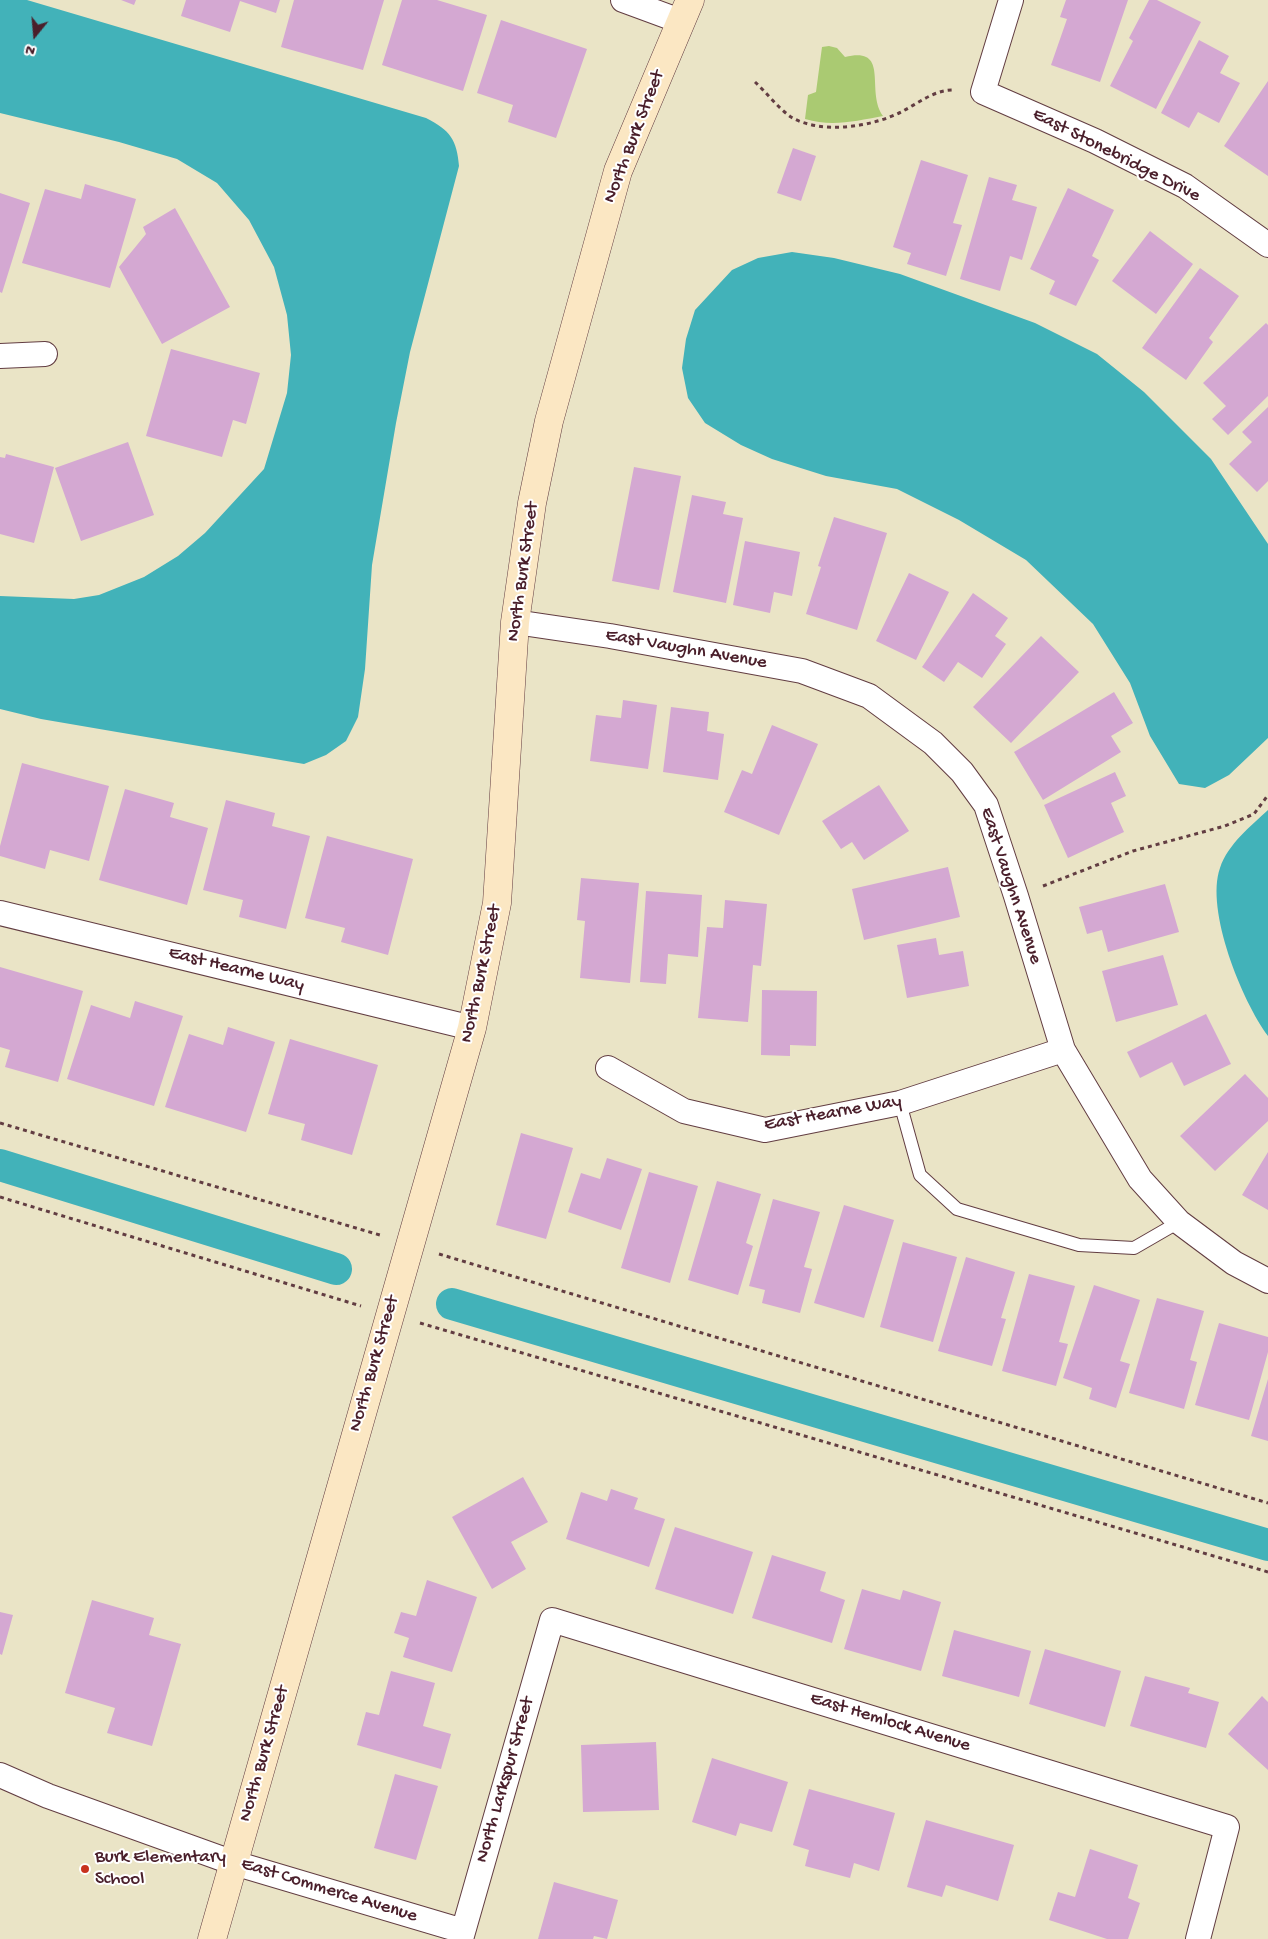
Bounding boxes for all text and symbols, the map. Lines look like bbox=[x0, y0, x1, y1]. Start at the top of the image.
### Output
north arrow bbox=[10, 10, 60, 60]
text: N bbox=[24, 40, 37, 59]
street label: North Burk Street bbox=[599, 67, 671, 207]
street label: East Stonebridge Drive bbox=[1028, 104, 1204, 208]
street label: North Burk Street bbox=[503, 501, 545, 643]
street label: East Vaughn Avenue bbox=[604, 625, 768, 675]
street label: East Vaughn Avenue bbox=[974, 805, 1046, 967]
street label: North Burk Street bbox=[456, 903, 508, 1045]
street label: East Hearne Way bbox=[166, 942, 306, 998]
street label: East Hearne Way bbox=[763, 1091, 903, 1137]
street label: North Burk Street bbox=[345, 1293, 405, 1435]
street label: North Burk Street bbox=[235, 1683, 295, 1825]
street label: East Hemlock Avenue bbox=[807, 1688, 973, 1758]
street label: North Larkspur Street bbox=[471, 1695, 541, 1865]
place label: Burk Elementary School bbox=[95, 1847, 226, 1891]
street label: East Commerce Avenue bbox=[238, 1853, 420, 1929]
marker: Burk Elementary School bbox=[79, 1863, 91, 1875]

